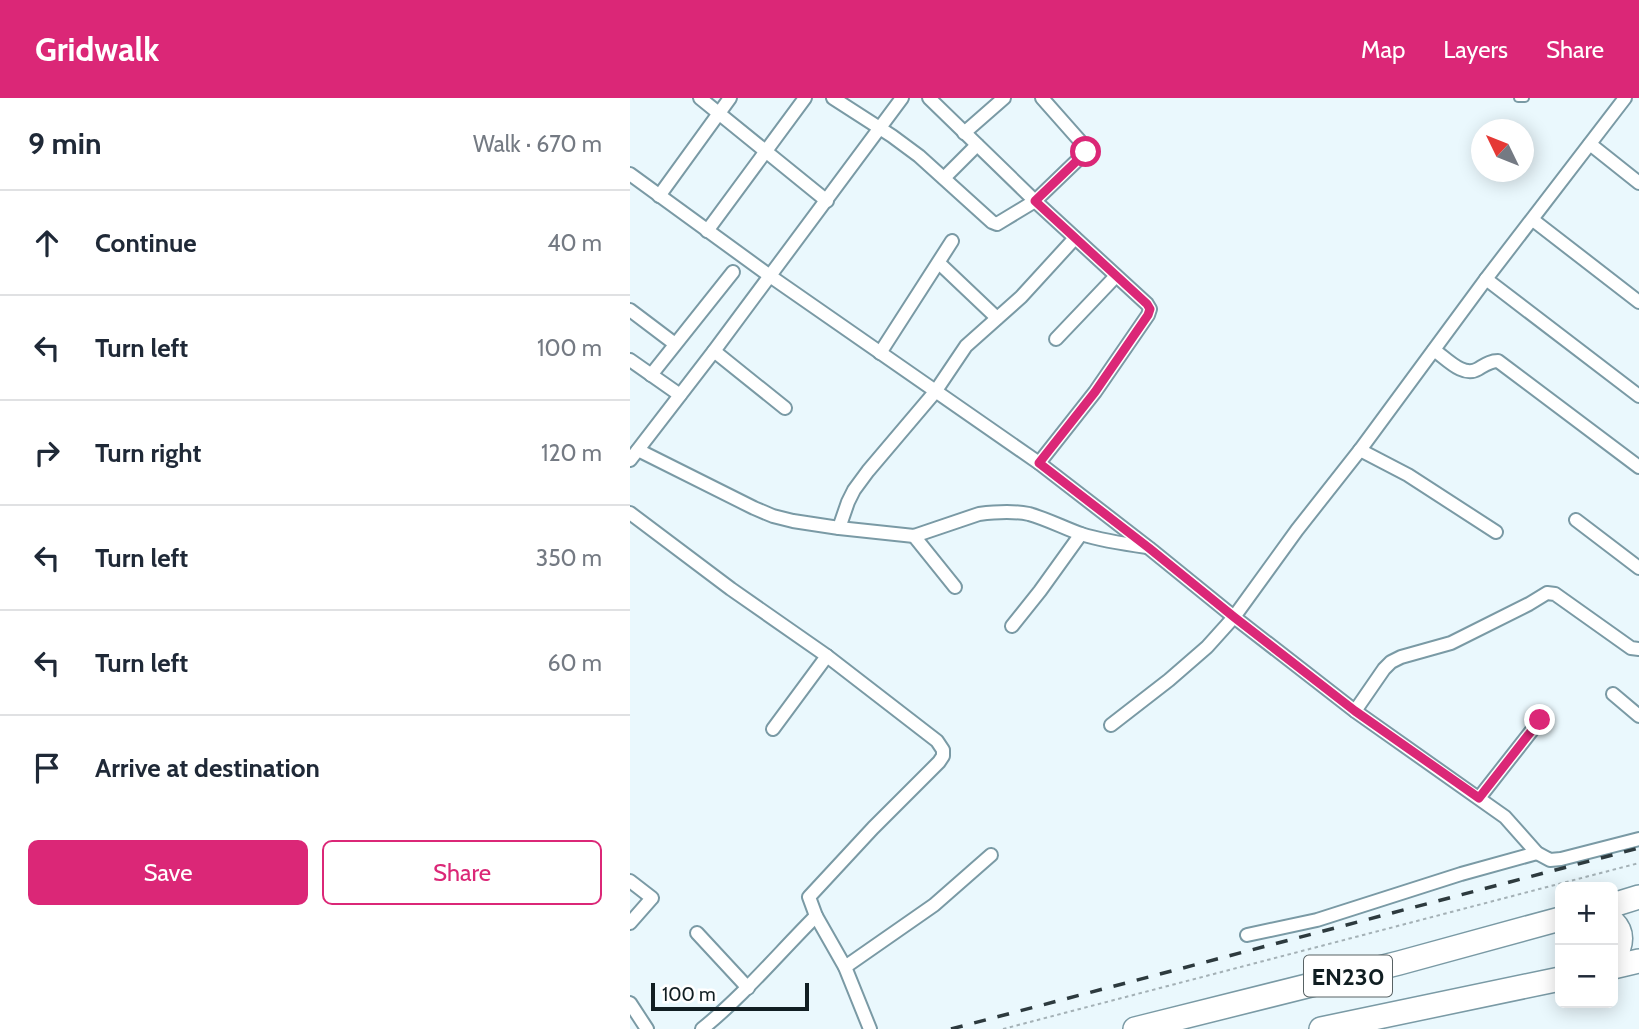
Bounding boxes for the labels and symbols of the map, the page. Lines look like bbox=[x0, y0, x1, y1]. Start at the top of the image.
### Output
north arrow bbox=[1471, 119, 1534, 182]
route start bbox=[1070, 136, 1101, 167]
route end bbox=[1524, 704, 1555, 735]
road number: EN230 bbox=[1304, 956, 1392, 996]
scale bar bbox=[651, 980, 808, 1012]

